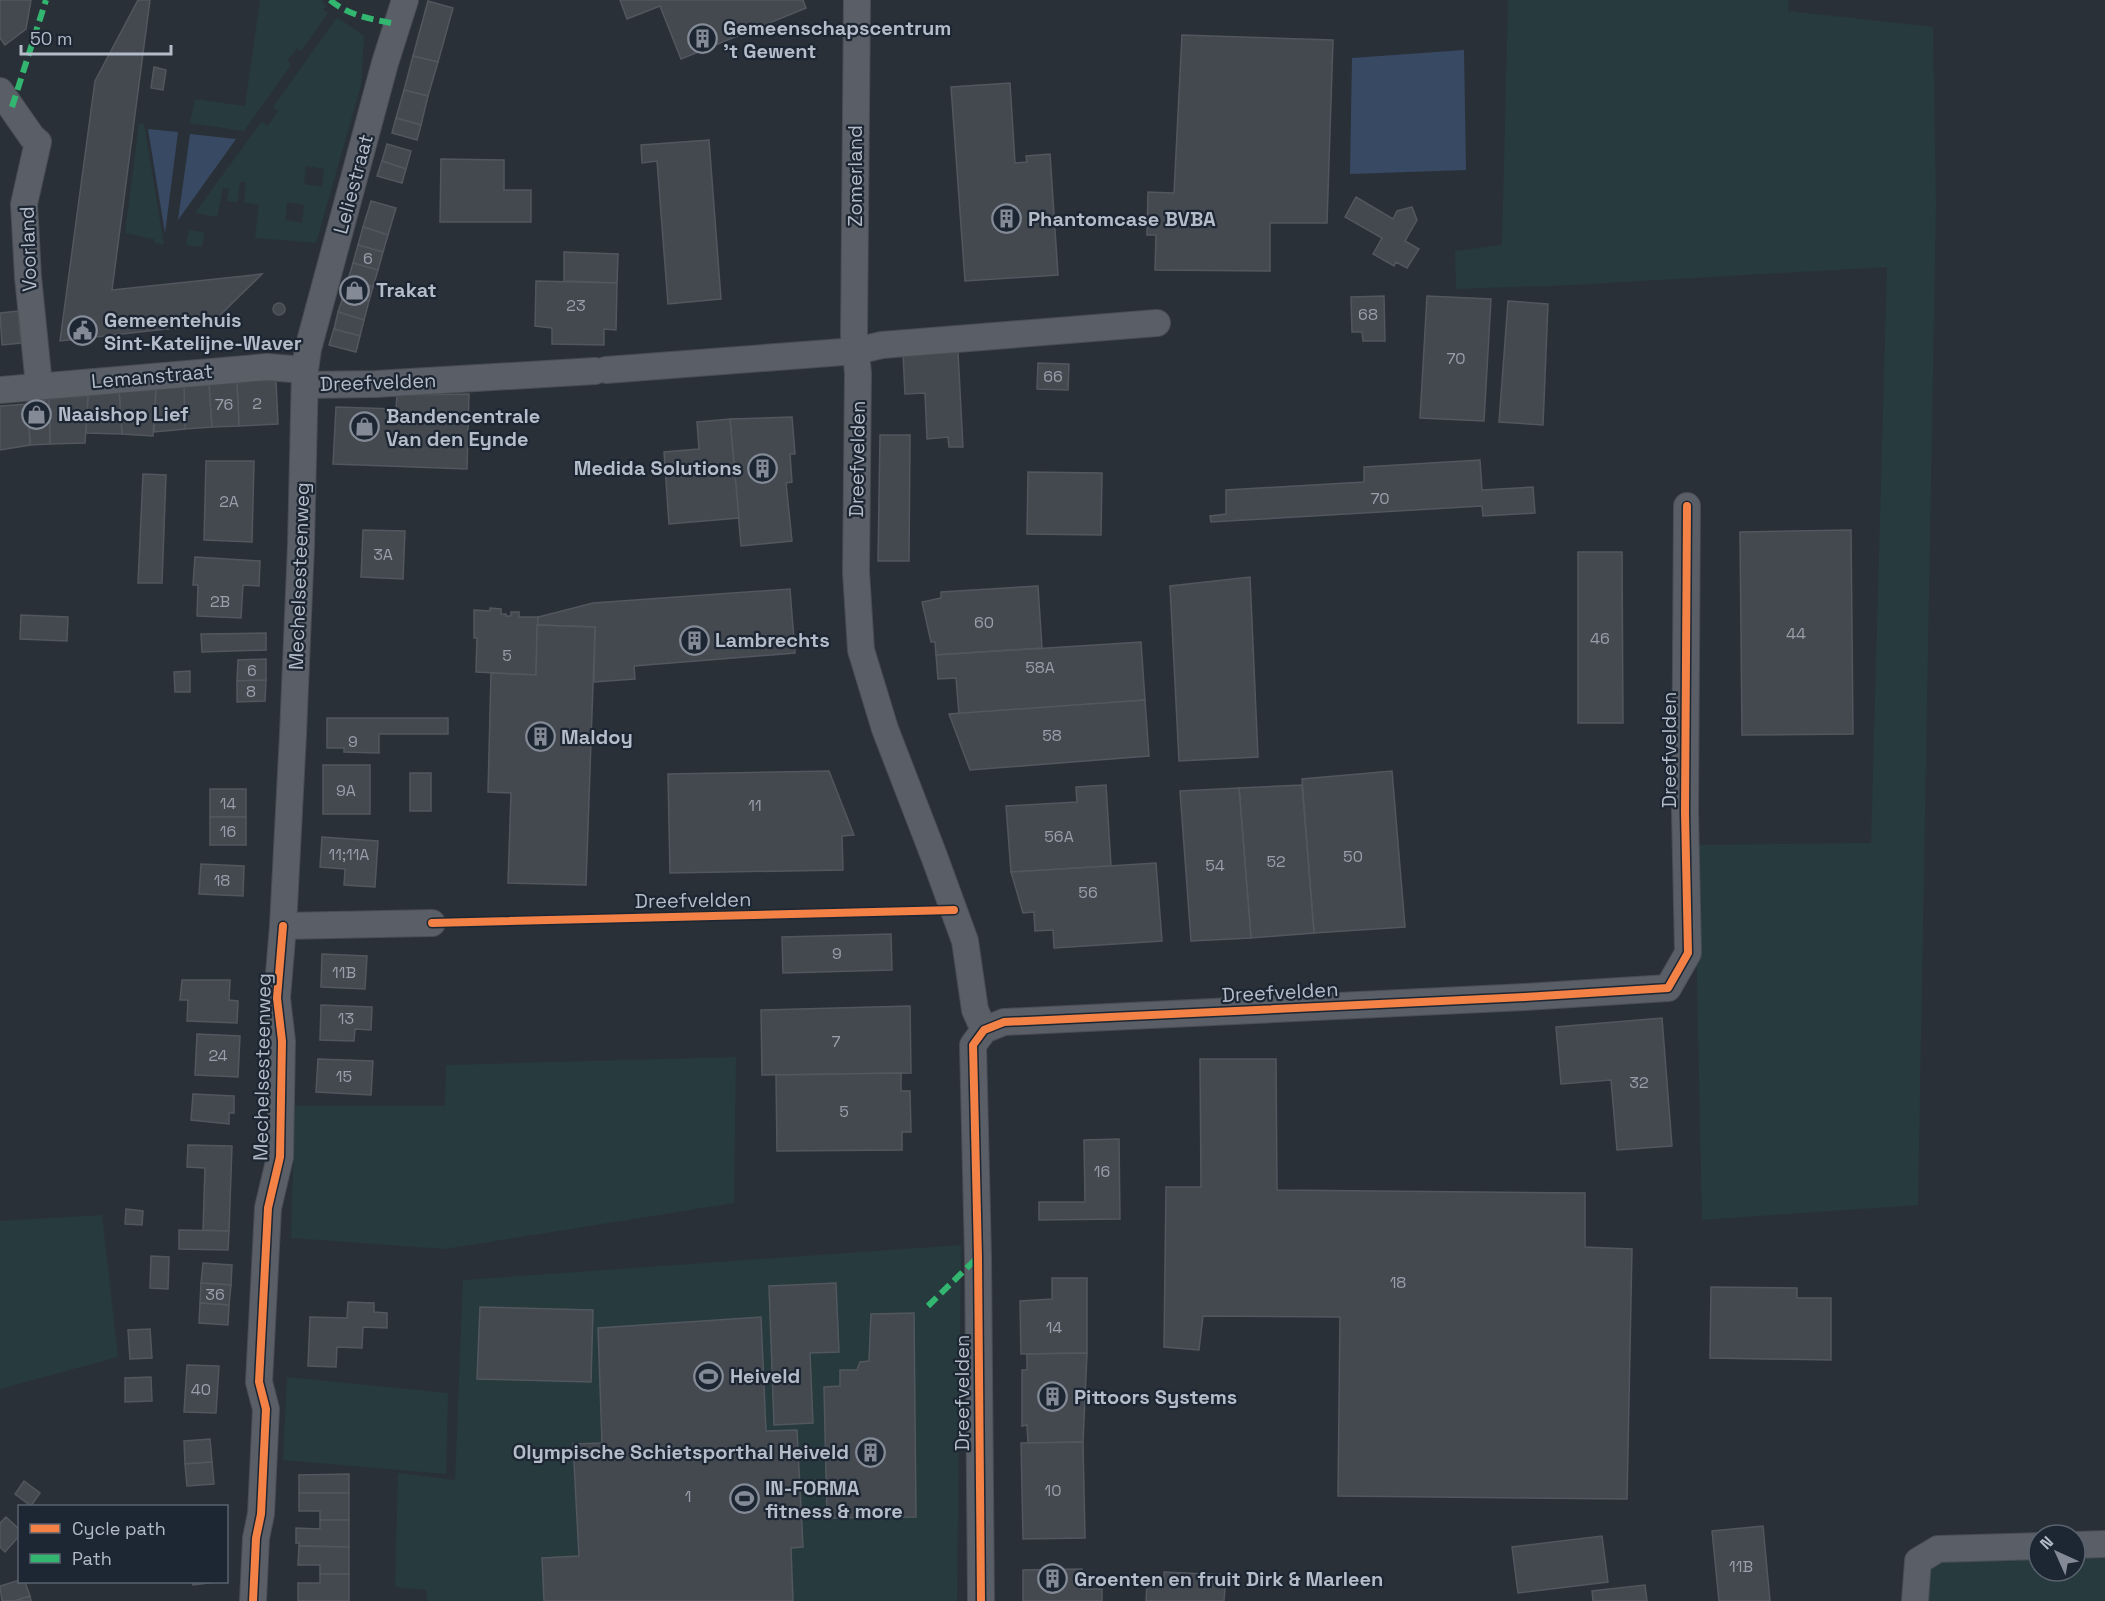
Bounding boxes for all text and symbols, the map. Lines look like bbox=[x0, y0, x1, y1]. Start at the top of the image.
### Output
place label: Gemeenschapscentrum 't Gewent bbox=[723, 15, 951, 64]
scale bar bbox=[21, 18, 171, 56]
building icon: Gemeenschapscentrum 't Gewent bbox=[686, 23, 718, 55]
text: 50 m bbox=[30, 27, 72, 50]
street label: Zomerland bbox=[842, 125, 868, 227]
street label: Leliestraat bbox=[327, 131, 379, 237]
building icon: Phantomcase BVBA bbox=[991, 203, 1023, 235]
street label: Voorland bbox=[14, 206, 42, 292]
place label: Phantomcase BVBA bbox=[1028, 206, 1216, 232]
house number: 6 bbox=[363, 248, 373, 269]
shop icon: Trakat bbox=[339, 274, 371, 306]
place label: Trakat bbox=[376, 277, 437, 303]
house number: 23 bbox=[566, 295, 586, 316]
house number: 68 bbox=[1358, 304, 1378, 325]
place label: Gemeentehuis Sint-Katelijne-Waver bbox=[104, 307, 302, 356]
public building icon: Gemeentehuis Sint-Katelijne-Waver bbox=[67, 315, 99, 347]
house number: 70 bbox=[1446, 348, 1466, 369]
street label: Lemanstraat bbox=[90, 358, 214, 394]
house number: 66 bbox=[1043, 366, 1063, 387]
street label: Dreefvelden bbox=[319, 367, 437, 397]
house number: 2 bbox=[252, 393, 262, 414]
house number: 76 bbox=[215, 394, 233, 415]
shop icon: Naaishop Lief bbox=[21, 398, 53, 430]
street label: Dreefvelden bbox=[843, 400, 871, 518]
place label: Naaishop Lief bbox=[58, 401, 189, 427]
place label: Bandencentrale Van den Eynde bbox=[386, 403, 540, 452]
shop icon: Bandencentrale Van den Eynde bbox=[349, 411, 381, 443]
building icon: Medida Solutions bbox=[747, 452, 779, 484]
place label: Medida Solutions bbox=[574, 455, 742, 481]
street label: Mechelsesteenweg bbox=[283, 482, 315, 670]
house number: 70 bbox=[1370, 488, 1390, 509]
house number: 2A bbox=[219, 491, 239, 512]
house number: 3A bbox=[373, 544, 393, 565]
house number: 2B bbox=[210, 591, 230, 612]
house number: 60 bbox=[974, 612, 994, 633]
house number: 44 bbox=[1786, 623, 1806, 644]
building icon: Lambrechts bbox=[678, 624, 710, 656]
place label: Lambrechts bbox=[715, 627, 830, 653]
house number: 46 bbox=[1590, 628, 1610, 649]
house number: 5 bbox=[502, 645, 512, 666]
house number: 58A bbox=[1025, 657, 1055, 678]
house number: 6 bbox=[247, 660, 257, 681]
house number: 8 bbox=[246, 681, 256, 702]
street label: Dreefvelden bbox=[1656, 692, 1682, 808]
building icon: Maldoy bbox=[524, 721, 556, 753]
place label: Maldoy bbox=[561, 724, 633, 750]
house number: 58 bbox=[1042, 725, 1062, 746]
house number: 9 bbox=[348, 731, 358, 752]
house number: 9A bbox=[336, 780, 356, 801]
house number: 14 bbox=[220, 793, 236, 814]
house number: 11 bbox=[748, 795, 762, 816]
house number: 16 bbox=[220, 821, 236, 842]
house number: 56A bbox=[1044, 826, 1074, 847]
house number: 11;11A bbox=[329, 844, 369, 865]
house number: 50 bbox=[1343, 846, 1363, 867]
house number: 52 bbox=[1266, 851, 1286, 872]
house number: 54 bbox=[1205, 855, 1225, 876]
house number: 18 bbox=[214, 870, 230, 891]
house number: 56 bbox=[1078, 882, 1098, 903]
street label: Dreefvelden bbox=[634, 886, 752, 914]
house number: 9 bbox=[832, 943, 842, 964]
house number: 11B bbox=[332, 962, 356, 983]
street label: Mechelsesteenweg bbox=[247, 973, 277, 1161]
street label: Dreefvelden bbox=[1221, 976, 1339, 1008]
house number: 13 bbox=[338, 1008, 354, 1029]
house number: 7 bbox=[831, 1031, 841, 1052]
house number: 24 bbox=[208, 1045, 228, 1066]
house number: 15 bbox=[336, 1066, 352, 1087]
house number: 32 bbox=[1629, 1072, 1649, 1093]
house number: 5 bbox=[839, 1101, 849, 1122]
house number: 16 bbox=[1094, 1161, 1110, 1182]
house number: 18 bbox=[1390, 1272, 1406, 1293]
house number: 36 bbox=[205, 1284, 225, 1305]
house number: 14 bbox=[1046, 1317, 1062, 1338]
street label: Dreefvelden bbox=[949, 1335, 975, 1451]
sports icon: Heiveld bbox=[693, 1360, 725, 1392]
place label: Heiveld bbox=[730, 1363, 800, 1389]
house number: 40 bbox=[191, 1379, 211, 1400]
building icon: Pittoors Systems bbox=[1037, 1381, 1069, 1413]
place label: Pittoors Systems bbox=[1074, 1384, 1237, 1410]
building icon: Olympische Schietsporthal Heiveld bbox=[854, 1436, 886, 1468]
place label: Olympische Schietsporthal Heiveld bbox=[513, 1439, 849, 1465]
place label: IN-FORMA fitness & more bbox=[765, 1475, 903, 1524]
house number: 10 bbox=[1045, 1480, 1061, 1501]
sports icon: IN-FORMA fitness & more bbox=[728, 1483, 760, 1515]
house number: 1 bbox=[685, 1486, 691, 1507]
legend bbox=[18, 1505, 228, 1583]
text: Cycle path bbox=[72, 1517, 166, 1540]
north arrow bbox=[2027, 1523, 2087, 1583]
text: N bbox=[2036, 1532, 2058, 1554]
text: Path bbox=[72, 1547, 112, 1570]
house number: 11B bbox=[1729, 1556, 1753, 1577]
building icon: Groenten en fruit Dirk & Marleen bbox=[1037, 1563, 1069, 1595]
place label: Groenten en fruit Dirk & Marleen bbox=[1074, 1566, 1383, 1592]

